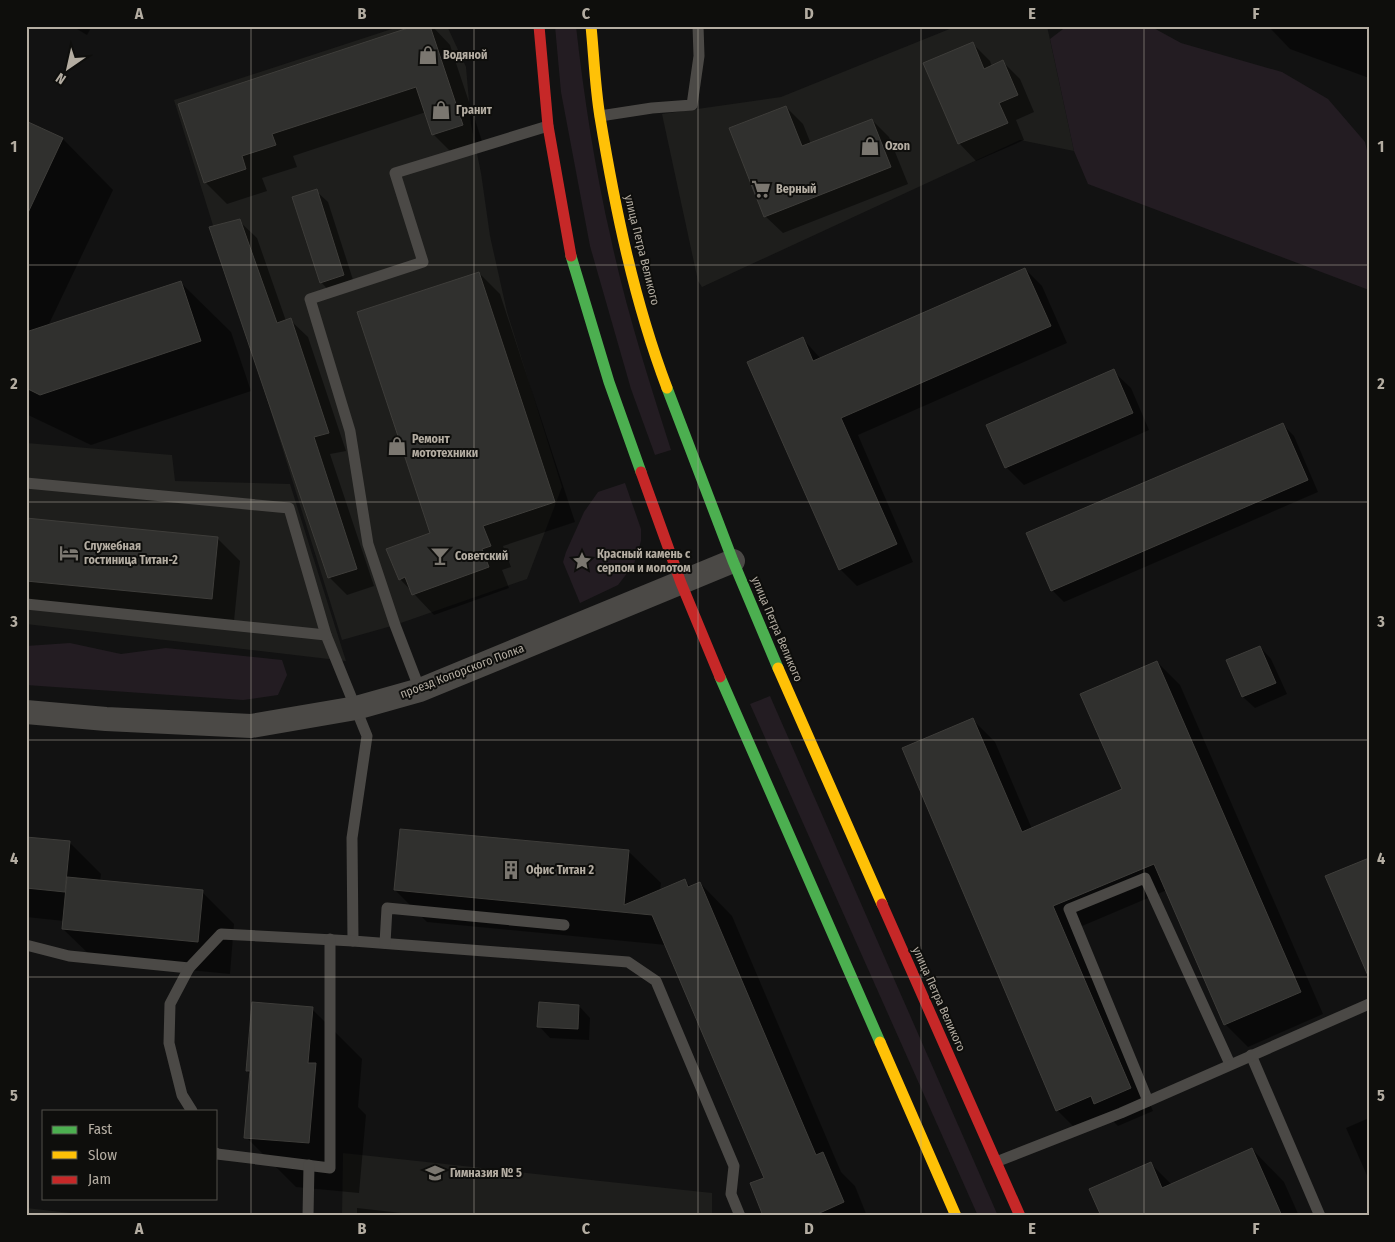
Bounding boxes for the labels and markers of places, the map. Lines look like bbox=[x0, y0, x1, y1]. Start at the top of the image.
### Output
shop icon: Водяной bbox=[417, 44, 439, 66]
place label: Водяной bbox=[443, 48, 487, 62]
shop icon: Гранит bbox=[430, 99, 452, 121]
place label: Гранит bbox=[456, 103, 493, 117]
shop icon: Ozon bbox=[859, 135, 881, 157]
place label: Ozon bbox=[885, 139, 910, 153]
supermarket icon: Верный bbox=[750, 178, 772, 200]
place label: Верный bbox=[776, 182, 816, 196]
place label: Ремонт мототехники bbox=[412, 432, 478, 460]
shop icon: Ремонт мототехники bbox=[386, 435, 408, 457]
place label: Служебная гостиница Титан-2 bbox=[84, 539, 178, 567]
hotel icon: Служебная гостиница Титан-2 bbox=[58, 542, 80, 564]
bar icon: Советский bbox=[429, 545, 451, 567]
place label: Красный камень с серпом и молотом bbox=[597, 547, 691, 575]
place label: Советский bbox=[455, 549, 508, 563]
place icon: Красный камень с серпом и молотом bbox=[571, 550, 593, 572]
building icon: Офис Титан 2 bbox=[500, 859, 522, 881]
place label: Офис Титан 2 bbox=[526, 863, 594, 877]
school or university icon: Гимназия № 5 bbox=[424, 1162, 446, 1184]
place label: Гимназия № 5 bbox=[450, 1166, 522, 1180]

